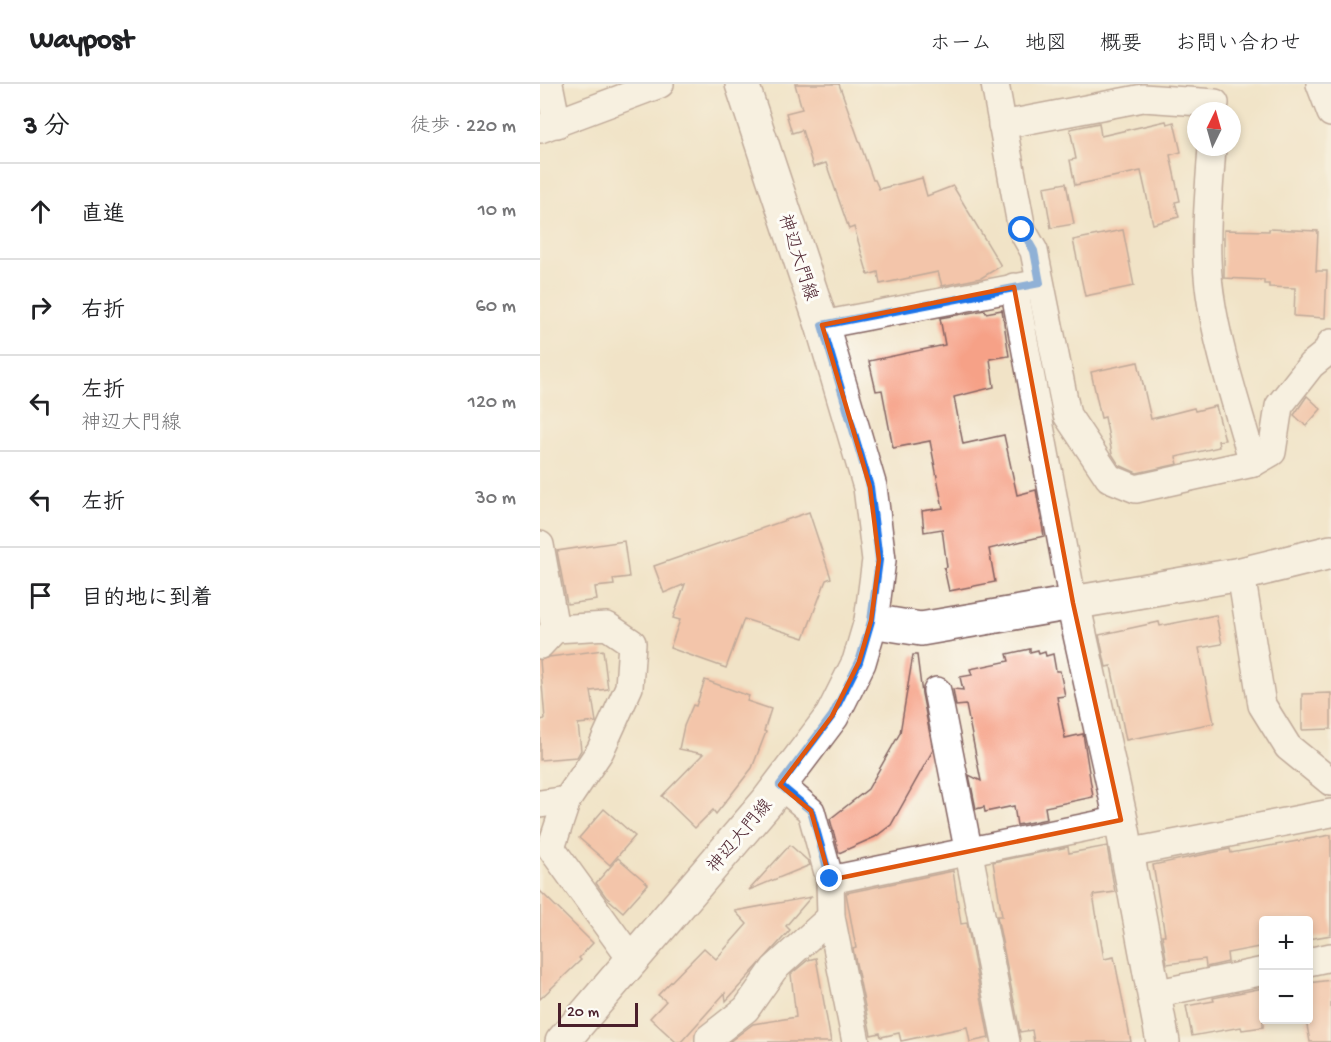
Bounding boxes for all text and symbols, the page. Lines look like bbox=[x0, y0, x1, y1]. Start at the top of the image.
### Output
text: Waypost bbox=[30, 25, 133, 58]
text: ホーム bbox=[930, 33, 992, 58]
text: 地図 bbox=[1025, 33, 1067, 58]
text: 概要 bbox=[1100, 33, 1142, 58]
text: お問い合わせ bbox=[1175, 33, 1301, 58]
north arrow bbox=[1187, 102, 1241, 156]
text: 3 分 bbox=[24, 113, 70, 144]
text: 徒歩 · 220 m bbox=[410, 116, 516, 139]
icon: ahead bbox=[24, 195, 57, 228]
text: 10 m bbox=[478, 200, 516, 223]
text: 直進 bbox=[81, 203, 125, 229]
street label: 神辺大門線 bbox=[773, 211, 821, 304]
route start bbox=[1008, 216, 1034, 242]
icon: right bbox=[24, 291, 57, 324]
text: 60 m bbox=[476, 296, 516, 319]
text: 右折 bbox=[81, 299, 125, 325]
text: 左折 bbox=[81, 379, 125, 405]
icon: left bbox=[24, 387, 57, 420]
text: 120 m bbox=[468, 392, 516, 415]
text: 神辺大門線 bbox=[81, 413, 181, 436]
icon: left bbox=[24, 483, 57, 516]
text: 30 m bbox=[475, 488, 516, 511]
text: 左折 bbox=[81, 491, 125, 517]
icon: arrive bbox=[24, 579, 57, 612]
text: 目的地に到着 bbox=[81, 587, 213, 613]
street label: 神辺大門線 bbox=[703, 795, 778, 878]
route end bbox=[816, 865, 842, 891]
map controls bbox=[1259, 916, 1313, 1024]
button: + bbox=[1259, 916, 1313, 970]
button: − bbox=[1259, 970, 1313, 1024]
scale bar bbox=[558, 1000, 638, 1028]
text: 20 m bbox=[567, 1004, 599, 1023]

